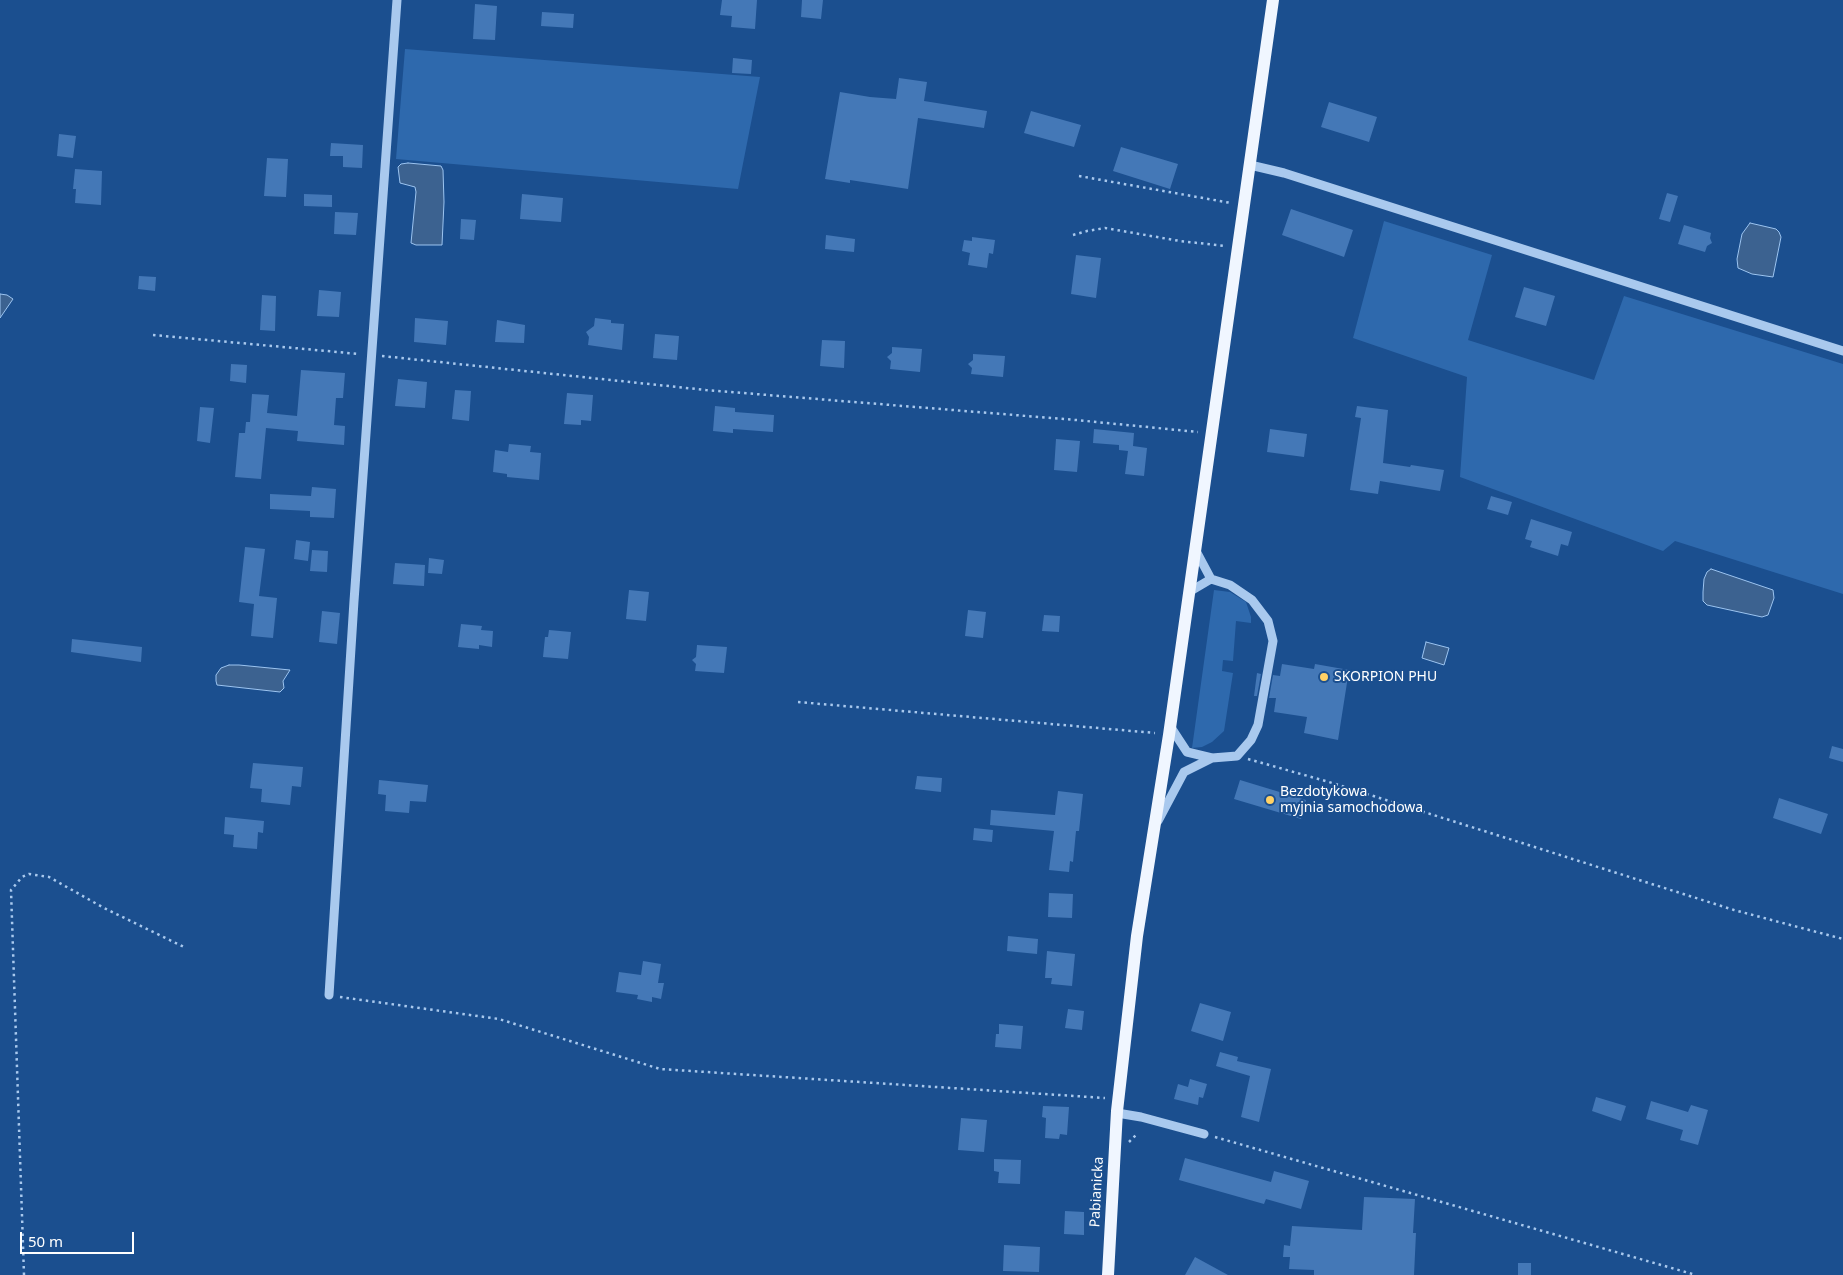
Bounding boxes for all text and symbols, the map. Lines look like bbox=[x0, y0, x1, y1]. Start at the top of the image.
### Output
place label: SKORPION PHU bbox=[1334, 669, 1437, 685]
marker: SKORPION PHU bbox=[1318, 671, 1330, 683]
place label: Bezdotykowa myjnia samochodowa bbox=[1280, 784, 1423, 816]
marker: Bezdotykowa myjnia samochodowa bbox=[1264, 794, 1276, 806]
street label: Pabianicka bbox=[1087, 1156, 1107, 1228]
scale bar bbox=[22, 1222, 136, 1254]
text: 50 m bbox=[28, 1231, 63, 1251]

